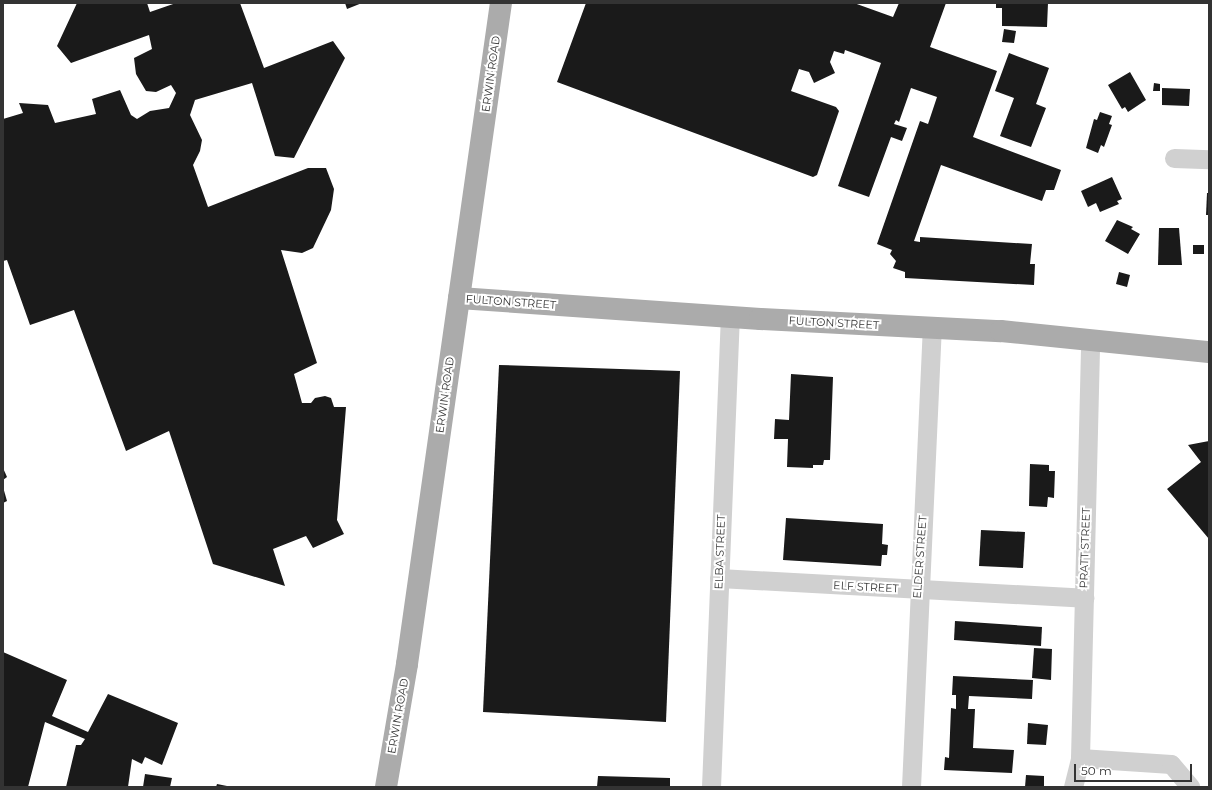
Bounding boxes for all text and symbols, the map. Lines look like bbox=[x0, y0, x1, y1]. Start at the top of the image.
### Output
street label: ERWIN ROAD bbox=[479, 35, 503, 113]
street label: FULTON STREET bbox=[465, 292, 557, 312]
street label: FULTON STREET bbox=[788, 314, 880, 332]
street label: ERWIN ROAD bbox=[433, 356, 457, 434]
street label: PRATT STREET bbox=[1077, 507, 1093, 589]
street label: ELBA STREET bbox=[712, 514, 728, 590]
street label: ELDER STREET bbox=[911, 515, 929, 599]
street label: ELF STREET bbox=[833, 579, 899, 595]
street label: ERWIN ROAD bbox=[385, 677, 411, 755]
scale bar bbox=[1076, 756, 1194, 782]
text: 50 m bbox=[1081, 763, 1112, 778]

